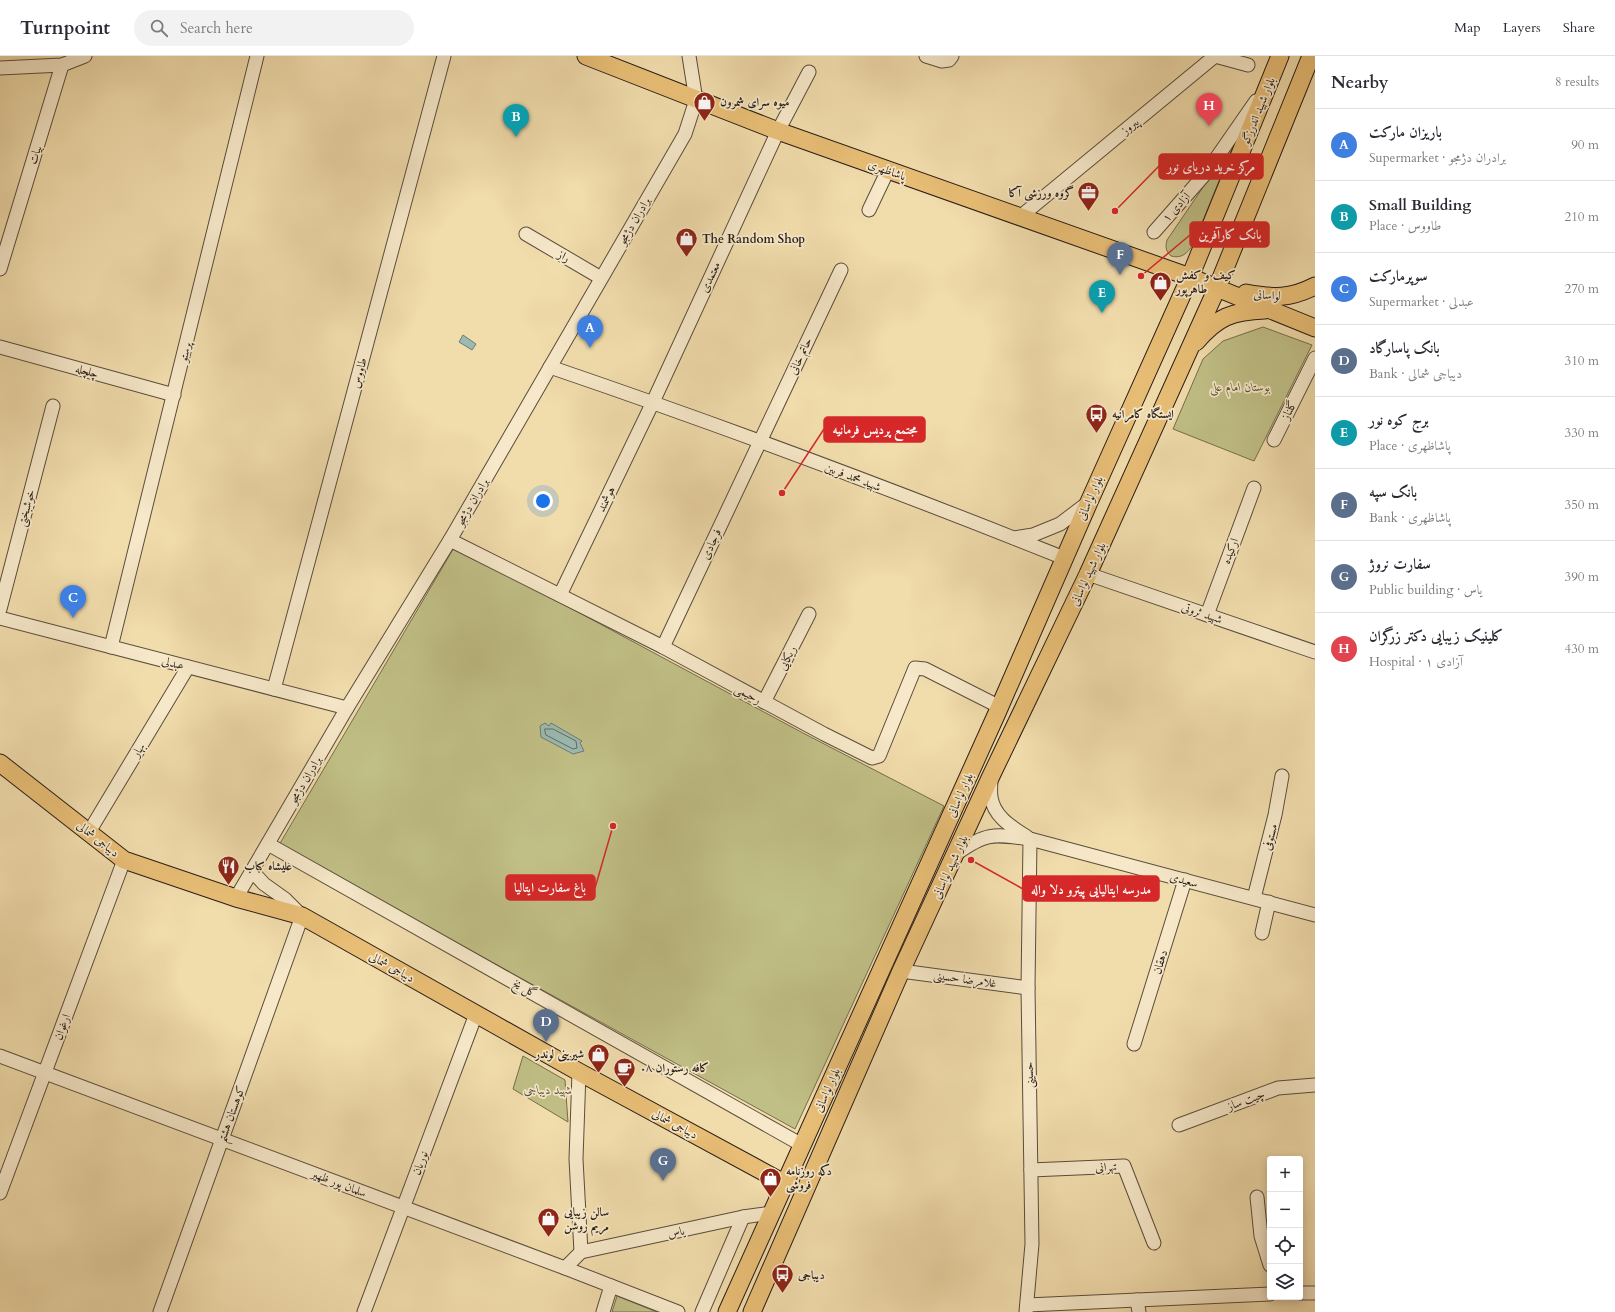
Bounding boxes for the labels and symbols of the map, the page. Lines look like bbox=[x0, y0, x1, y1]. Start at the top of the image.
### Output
street label: بلوار شهید اندرزگو bbox=[1237, 75, 1279, 148]
shop icon: میوه سرای شمرون bbox=[692, 89, 718, 122]
pin: H bbox=[1196, 93, 1222, 126]
place label: میوه سرای شمرون bbox=[720, 94, 790, 111]
pin: B bbox=[503, 104, 529, 137]
street label: پیروز bbox=[1117, 114, 1143, 139]
street label: بیات bbox=[25, 144, 45, 166]
callout: مرکز خرید دریای نور bbox=[1159, 154, 1263, 179]
street label: پاشاظهری bbox=[865, 156, 909, 185]
text: مرکز خرید دریای نور bbox=[1165, 158, 1256, 177]
office icon: گروه ورزشی آکا bbox=[1076, 180, 1102, 213]
place label: گروه ورزشی آکا bbox=[1009, 185, 1074, 202]
street label: آزادی ۱ bbox=[1158, 188, 1195, 225]
street label: برادران دژمجو bbox=[613, 194, 654, 249]
callout: بانک کارآفرین bbox=[1190, 222, 1269, 247]
shop icon: The Random Shop bbox=[673, 226, 699, 259]
text: بانک کارآفرین bbox=[1199, 226, 1262, 244]
place label: The Random Shop bbox=[702, 231, 805, 247]
pin: F bbox=[1107, 242, 1133, 275]
street label: راز bbox=[554, 246, 573, 266]
street label: معتمدی bbox=[696, 259, 724, 295]
place label: کیف و کفش طاهرپور bbox=[1174, 267, 1236, 298]
shop icon: کیف و کفش طاهرپور bbox=[1147, 269, 1173, 302]
pin: E bbox=[1089, 280, 1115, 313]
street label: لواسانی bbox=[1253, 286, 1281, 304]
pin: A bbox=[577, 315, 603, 348]
street label: حاتم خانی bbox=[784, 335, 818, 378]
street label: پرستو bbox=[175, 339, 196, 364]
street label: طاووس bbox=[347, 356, 371, 390]
street label: چلچله bbox=[73, 360, 100, 383]
park label: بوستان امام علی bbox=[1210, 379, 1271, 398]
street label: گلناز bbox=[1277, 398, 1301, 423]
bus stop icon: ایستگاه کامرانیه bbox=[1083, 401, 1109, 434]
place label: ایستگاه کامرانیه bbox=[1112, 406, 1174, 423]
callout: مجتمع پردیس فرمانیه bbox=[824, 417, 925, 442]
text: مجتمع پردیس فرمانیه bbox=[833, 421, 919, 442]
street label: شهید محمد فربین bbox=[823, 459, 883, 495]
street label: بلوار لواسانی bbox=[1073, 473, 1107, 523]
street label: برادران دژمجو bbox=[451, 475, 492, 530]
street label: هوشمند bbox=[593, 484, 619, 514]
street label: خوشبختی bbox=[13, 488, 40, 529]
your location bbox=[533, 491, 553, 511]
street label: فرجادی bbox=[697, 526, 725, 562]
street label: ارکیده bbox=[1218, 535, 1242, 566]
street label: بلوار شهید لواسانی bbox=[1066, 540, 1110, 608]
pin: C bbox=[60, 585, 86, 618]
street label: شهید ثروتی bbox=[1179, 599, 1225, 627]
street label: ریکایی bbox=[774, 643, 800, 673]
street label: عبدلی bbox=[160, 652, 186, 674]
street label: رحیمی bbox=[731, 680, 764, 709]
street label: بهار bbox=[127, 740, 148, 761]
street label: برادران دژمجو bbox=[284, 753, 325, 808]
street label: بلوار لواسانی bbox=[943, 770, 977, 820]
street label: دیباجی شمالی bbox=[73, 817, 123, 861]
street label: مستوفی bbox=[1259, 822, 1281, 852]
street label: بلوار شهید لواسانی bbox=[928, 833, 972, 901]
restaurant icon: علیشاه کباب bbox=[215, 853, 241, 886]
place label: علیشاه کباب bbox=[244, 858, 292, 874]
street label: سعیدی bbox=[1168, 869, 1200, 892]
callout: باغ سفارت ایتالیا bbox=[506, 875, 595, 900]
callout: مدرسه ایتالیایی پیترو دلا واله bbox=[1023, 876, 1159, 901]
text: باغ سفارت ایتالیا bbox=[514, 879, 587, 898]
text: مدرسه ایتالیایی پیترو دلا واله bbox=[1031, 881, 1151, 899]
street label: دیباجی شمالی bbox=[366, 948, 418, 986]
street label: دهقان bbox=[1149, 948, 1171, 976]
street label: غلامرضا حسینی bbox=[932, 967, 998, 992]
street label: گل یخ bbox=[509, 975, 540, 1003]
pin: D bbox=[533, 1009, 559, 1042]
street label: ارغوان bbox=[50, 1011, 74, 1042]
shop icon: شیرینی لوندر bbox=[586, 1041, 612, 1074]
place label: شیرینی لوندر bbox=[533, 1046, 584, 1062]
cafe icon: کافه رستوران ٠٨ bbox=[611, 1055, 637, 1088]
place label: کافه رستوران ٠٨ bbox=[640, 1060, 709, 1076]
street label: حسینی bbox=[1021, 1062, 1038, 1088]
street label: بلوار لواسانی bbox=[810, 1065, 844, 1115]
park label: شهید دیباجی bbox=[524, 1082, 572, 1098]
street label: کوهستان هشتم bbox=[213, 1083, 252, 1146]
street label: چیت ساز bbox=[1224, 1086, 1267, 1115]
street label: دیباجی شمالی bbox=[649, 1105, 701, 1143]
pin: G bbox=[650, 1148, 676, 1181]
street label: نوریان bbox=[408, 1149, 432, 1177]
street label: تهرانی bbox=[1095, 1158, 1118, 1176]
place label: دکه روزنامه فروشی bbox=[786, 1163, 832, 1194]
street label: سلمان پور ظهیر bbox=[307, 1164, 369, 1202]
shop icon: دکه روزنامه فروشی bbox=[758, 1165, 784, 1198]
place label: سالن زیبایی مریم روشن bbox=[563, 1204, 609, 1237]
shop icon: سالن زیبایی مریم روشن bbox=[535, 1206, 561, 1239]
street label: یاس bbox=[666, 1222, 687, 1242]
bus stop icon: دیباجی bbox=[769, 1262, 795, 1295]
place label: دیباجی bbox=[797, 1267, 825, 1283]

